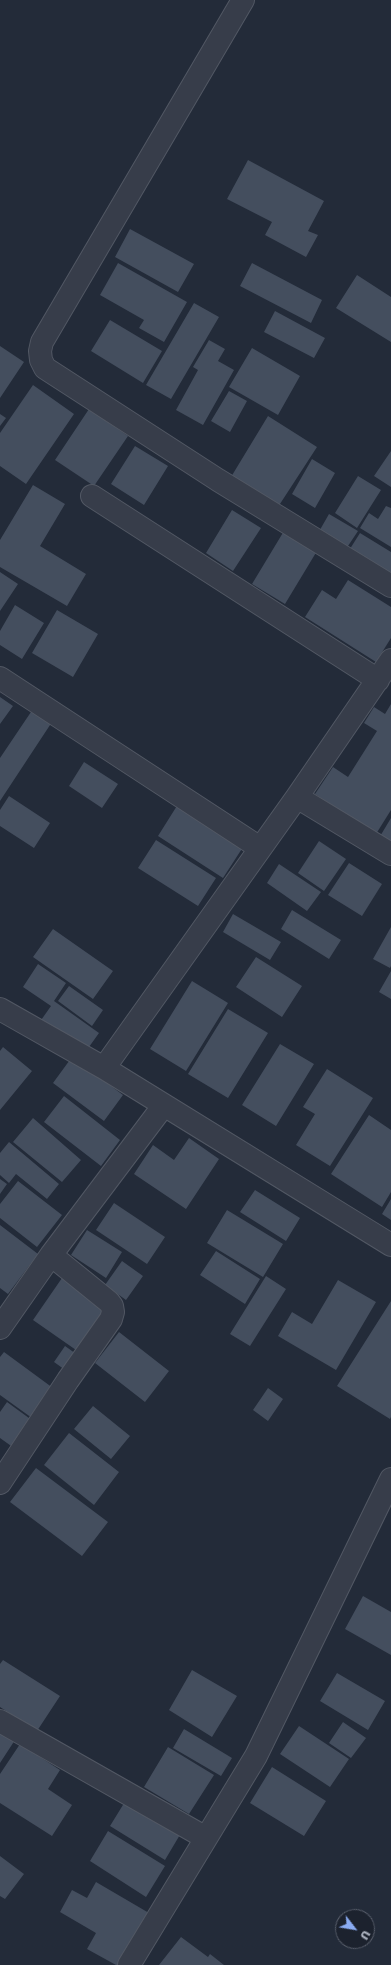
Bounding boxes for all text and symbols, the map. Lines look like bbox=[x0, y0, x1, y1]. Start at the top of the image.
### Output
north arrow bbox=[335, 1909, 375, 1949]
text: U bbox=[357, 1928, 373, 1942]

